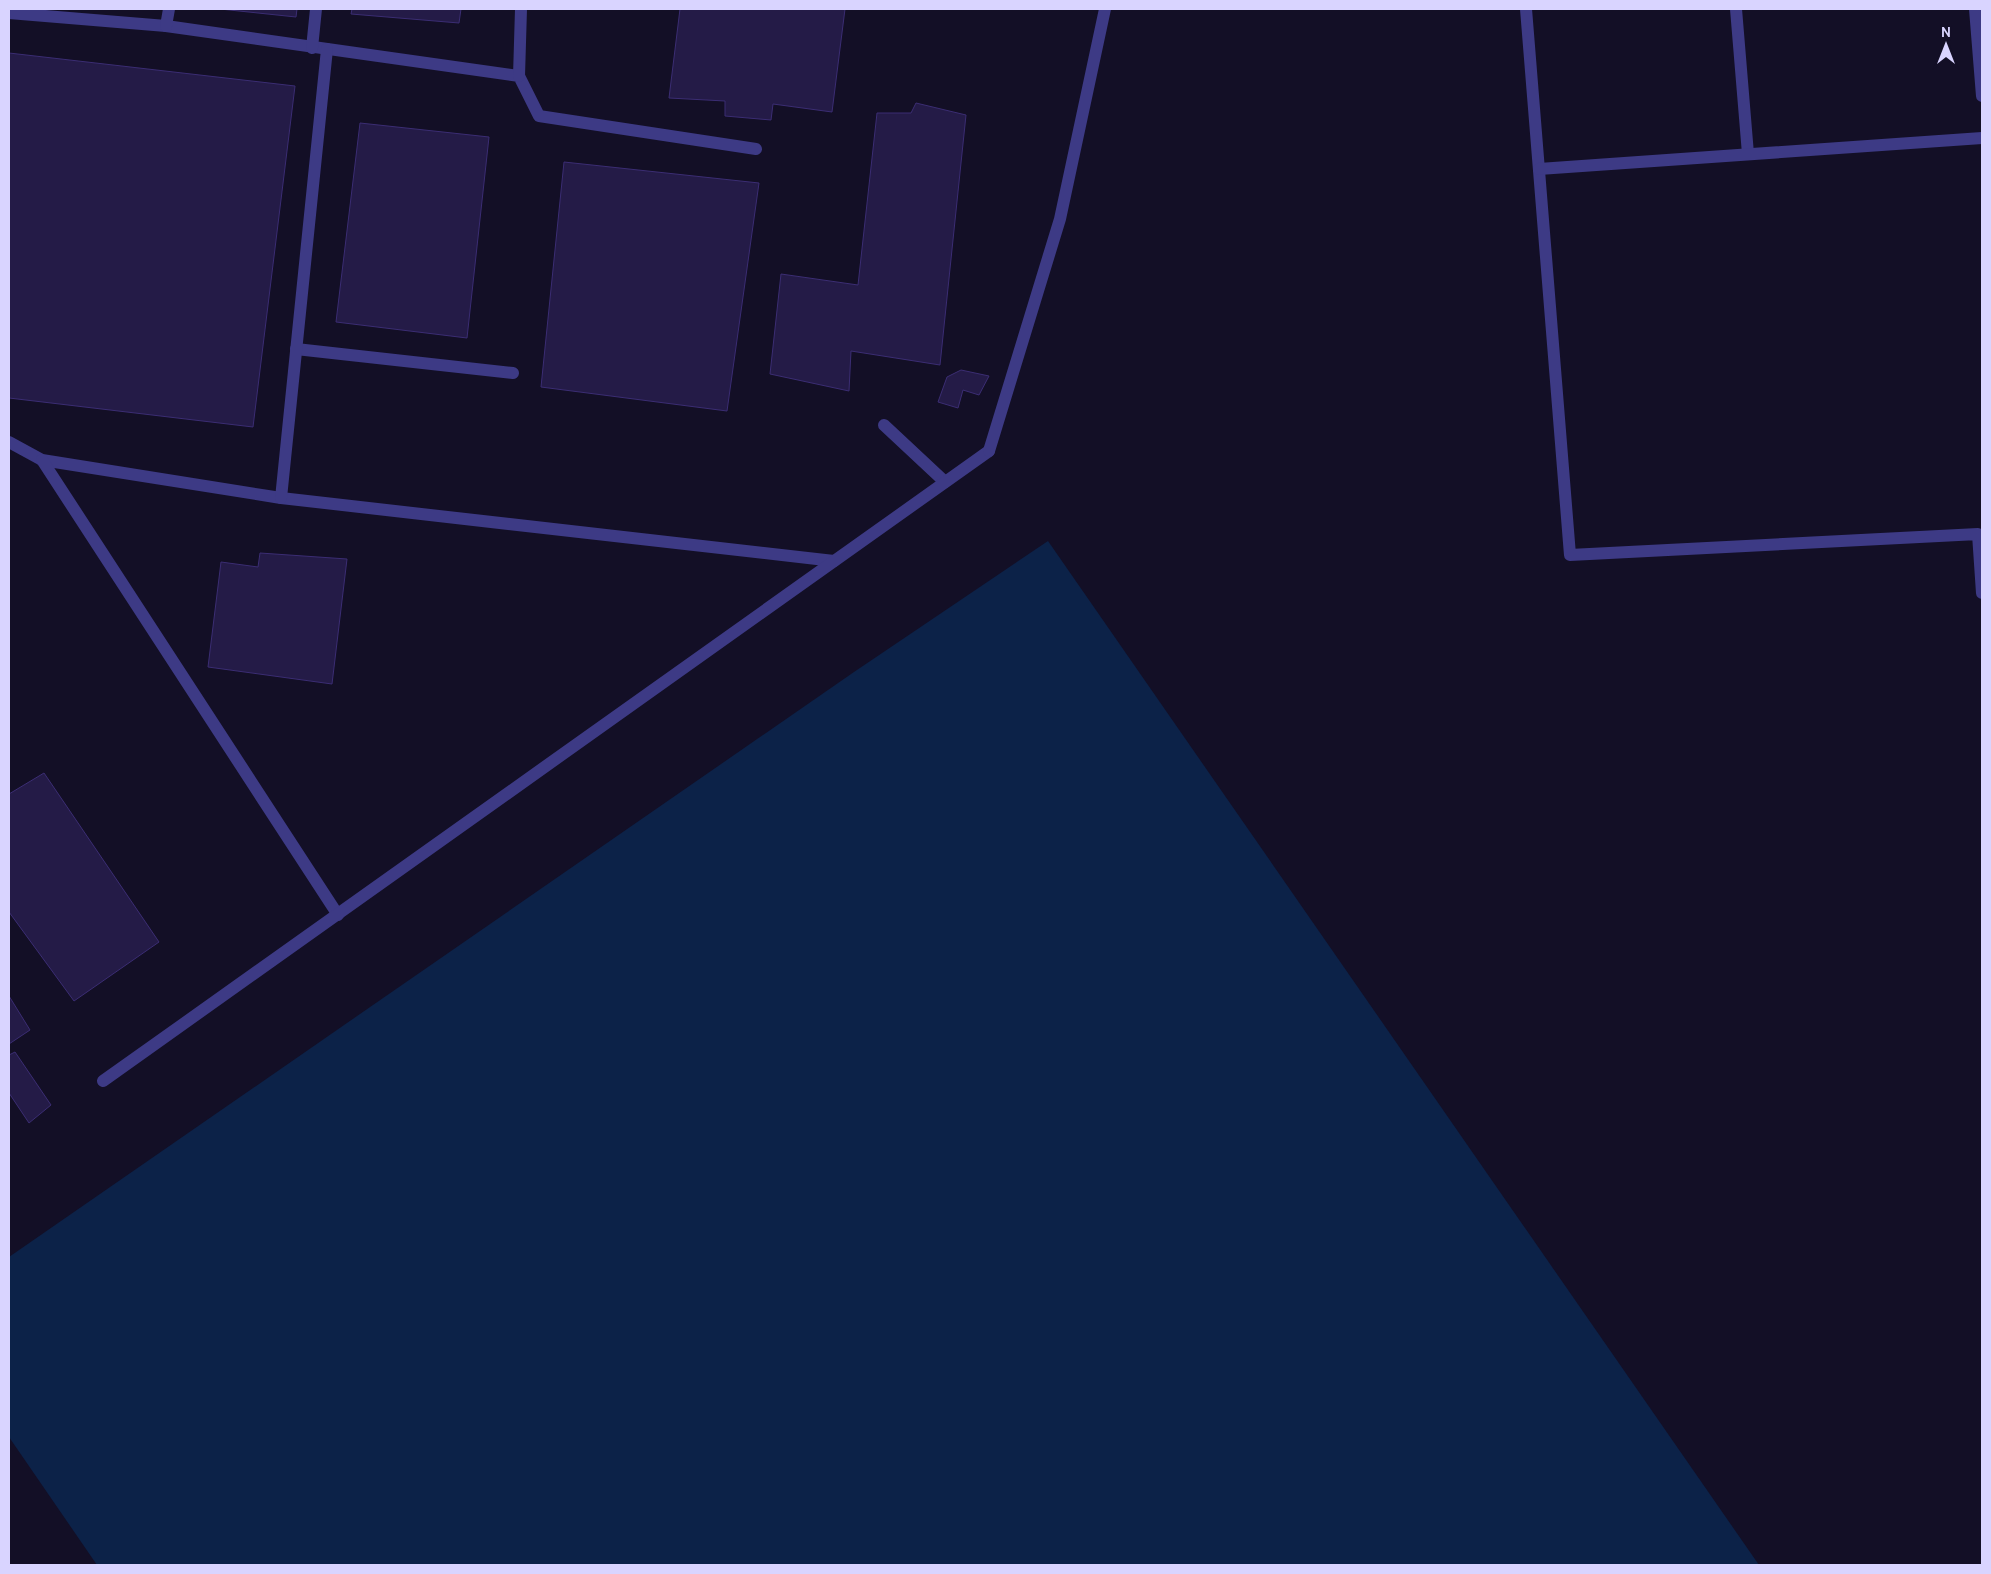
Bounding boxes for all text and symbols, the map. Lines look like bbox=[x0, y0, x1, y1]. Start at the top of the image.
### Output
north arrow bbox=[1921, 20, 1971, 70]
text: N bbox=[1941, 23, 1951, 41]

